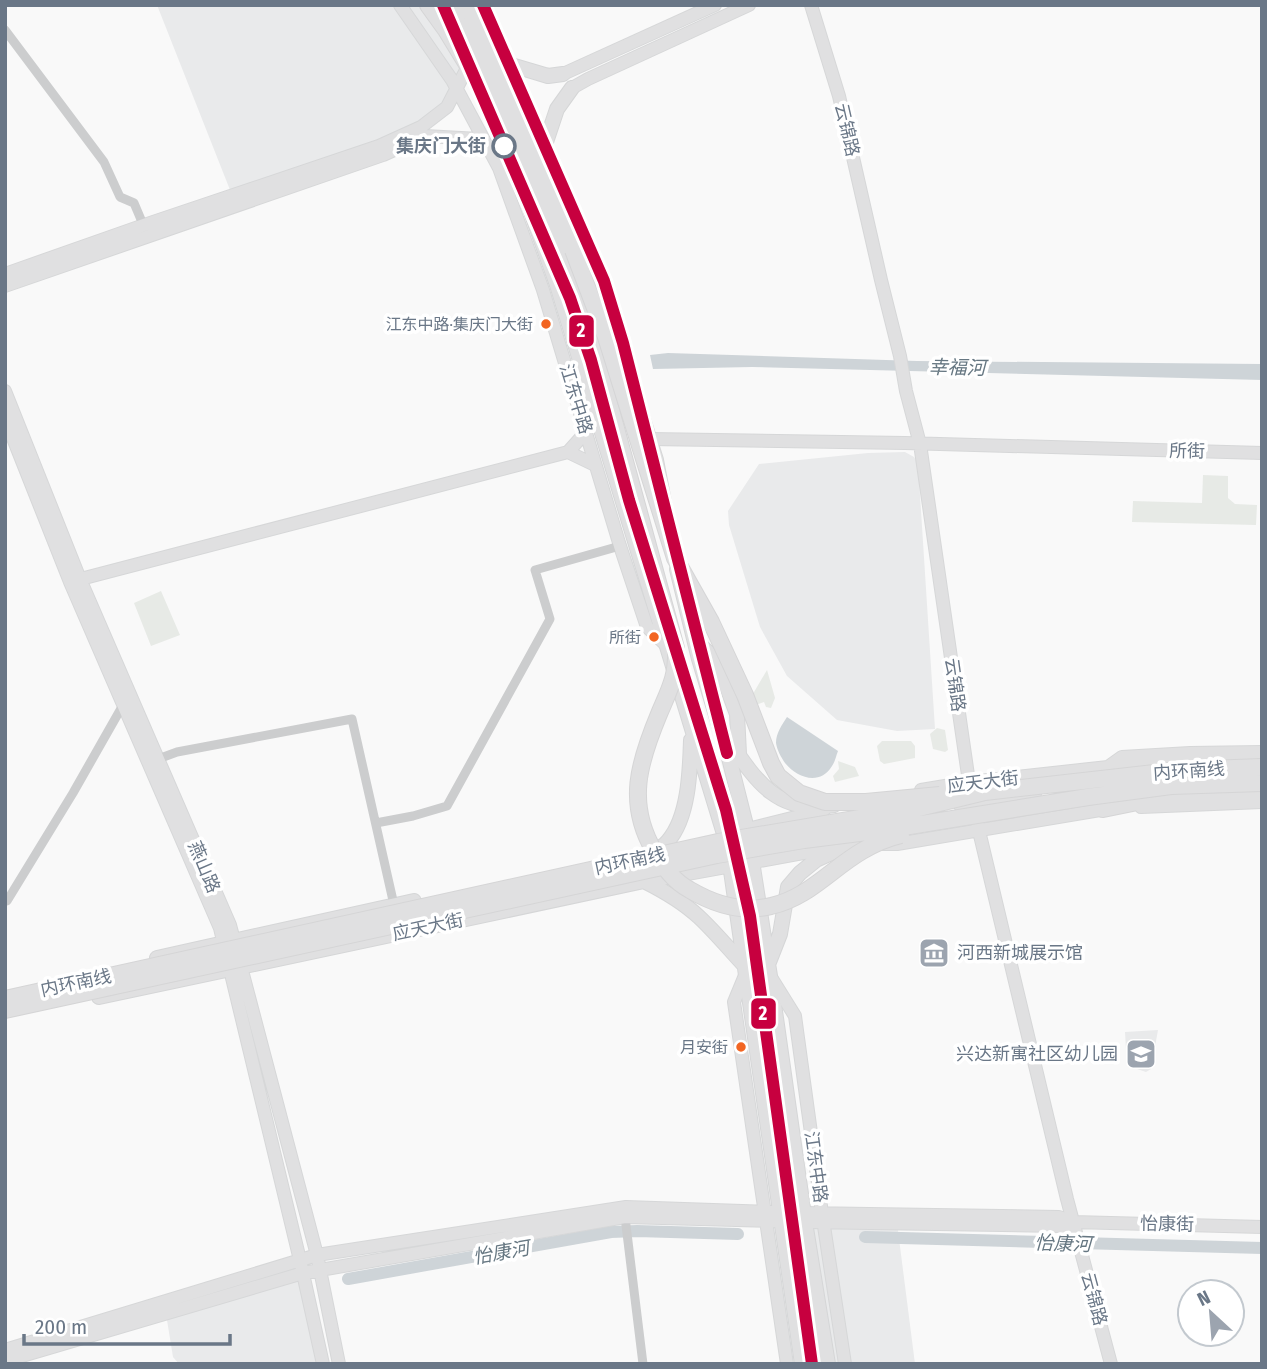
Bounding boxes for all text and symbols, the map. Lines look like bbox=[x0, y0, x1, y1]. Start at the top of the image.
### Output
street label: 云锦路 bbox=[830, 101, 864, 159]
marker: 集庆门大街 bbox=[492, 134, 516, 158]
place label: 集庆门大街 bbox=[396, 135, 486, 157]
line badge: 2 bbox=[568, 314, 595, 348]
place label: 江东中路·集庆门大街 bbox=[386, 315, 533, 334]
marker: 江东中路·集庆门大街 bbox=[539, 317, 553, 331]
text: 2 bbox=[576, 319, 586, 342]
water label: 幸福河 bbox=[928, 356, 990, 380]
street label: 江东中路 bbox=[555, 361, 597, 437]
street label: 所街 bbox=[1169, 440, 1205, 462]
place label: 所街 bbox=[609, 628, 641, 647]
marker: 所街 bbox=[647, 630, 661, 644]
street label: 云锦路 bbox=[940, 657, 970, 713]
street label: 内环南线 bbox=[1152, 758, 1226, 784]
street label: 应天大街 bbox=[946, 767, 1020, 797]
street label: 燕山路 bbox=[183, 838, 225, 896]
street label: 内环南线 bbox=[592, 843, 668, 879]
street label: 应天大街 bbox=[390, 909, 466, 945]
museum icon: 河西新城展示馆 bbox=[917, 936, 951, 970]
place label: 河西新城展示馆 bbox=[957, 942, 1083, 964]
street label: 内环南线 bbox=[38, 965, 114, 1001]
line badge: 2 bbox=[750, 997, 777, 1030]
text: 2 bbox=[758, 1002, 768, 1025]
school or university icon: 兴达新寓社区幼儿园 bbox=[1124, 1037, 1158, 1071]
place label: 月安街 bbox=[680, 1038, 728, 1057]
marker: 月安街 bbox=[734, 1040, 748, 1054]
place label: 兴达新寓社区幼儿园 bbox=[956, 1043, 1118, 1065]
street label: 江东中路 bbox=[800, 1130, 832, 1204]
street label: 怡康街 bbox=[1140, 1213, 1194, 1235]
water label: 怡康河 bbox=[1034, 1231, 1096, 1256]
water label: 怡康河 bbox=[471, 1236, 535, 1269]
street label: 云锦路 bbox=[1076, 1270, 1112, 1328]
north arrow bbox=[1176, 1278, 1246, 1348]
text: N bbox=[1194, 1285, 1214, 1311]
scale bar bbox=[24, 1302, 231, 1346]
text: 200 m bbox=[35, 1314, 87, 1340]

